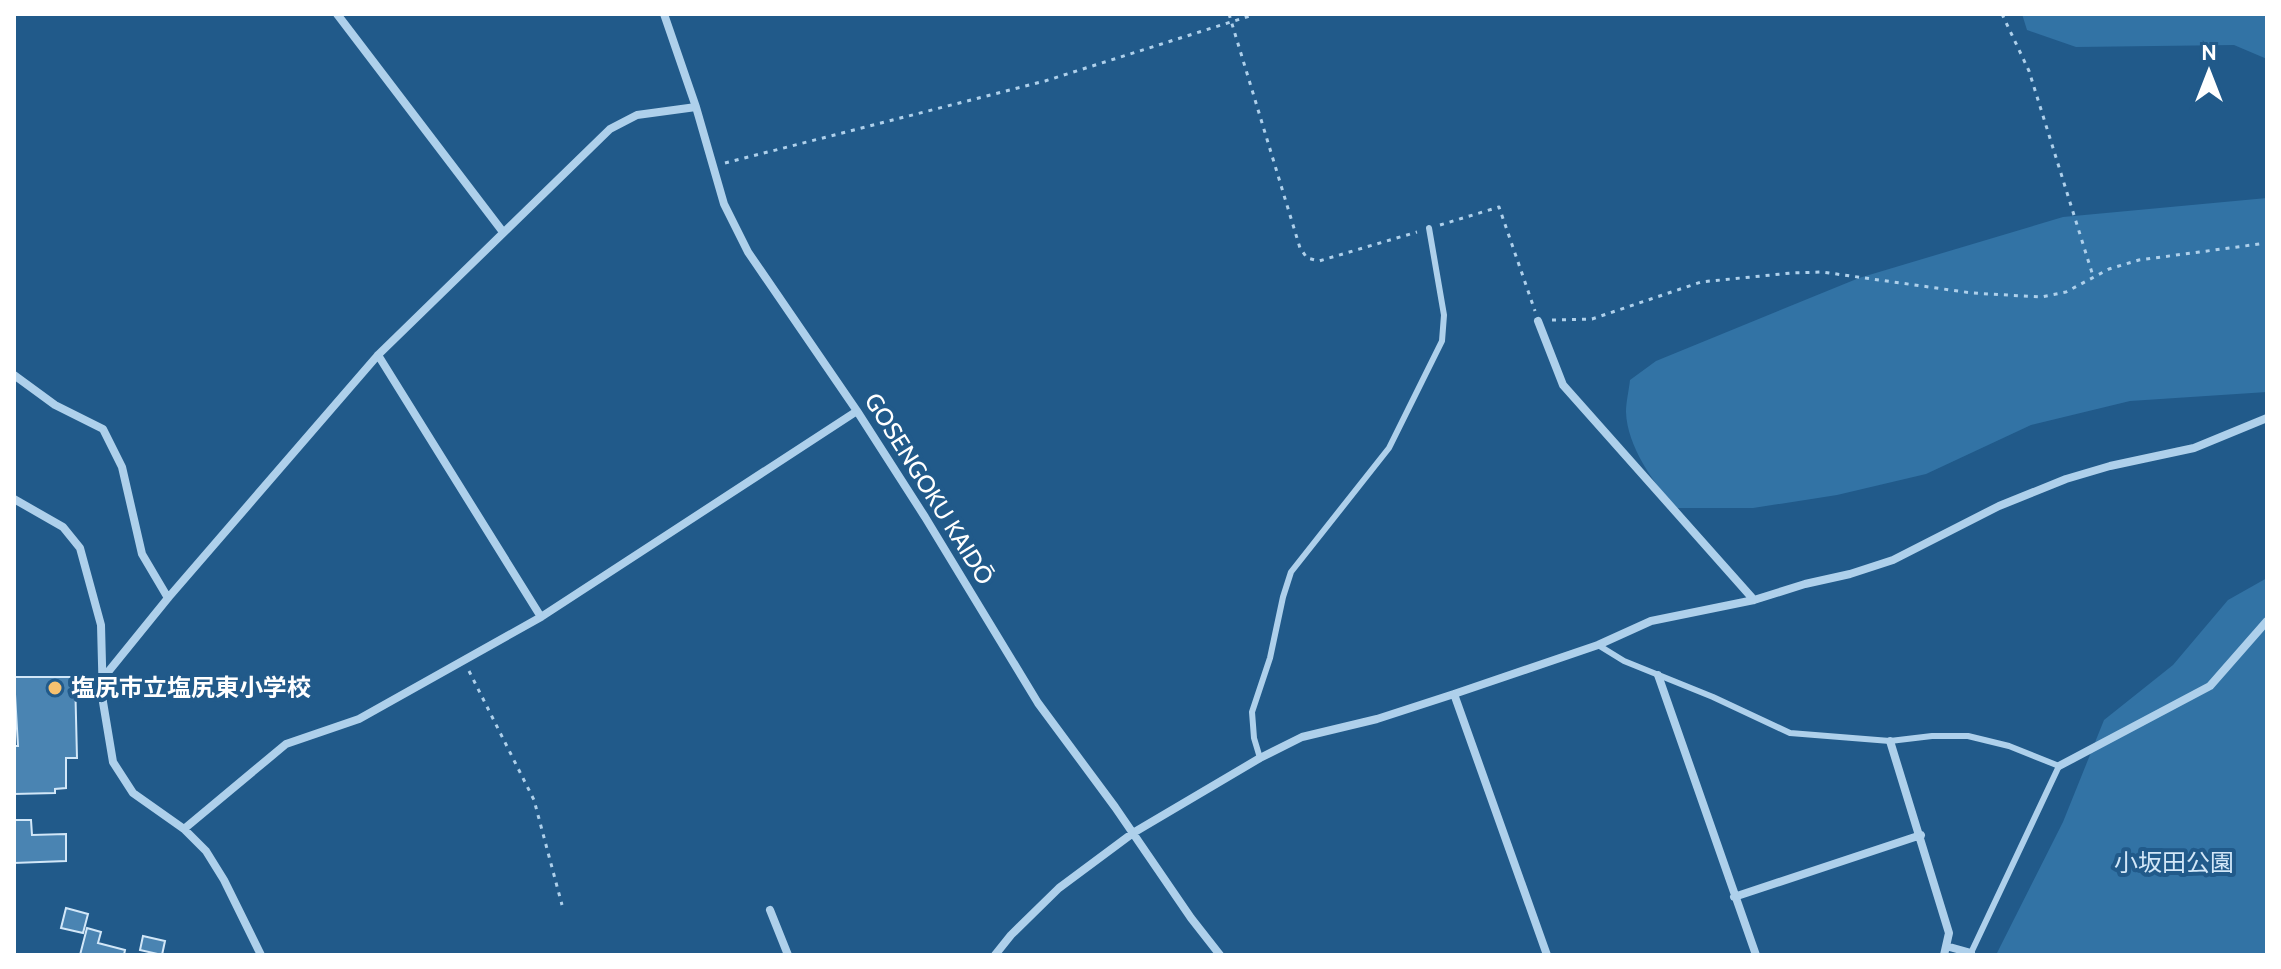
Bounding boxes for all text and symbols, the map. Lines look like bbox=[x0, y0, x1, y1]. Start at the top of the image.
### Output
north arrow bbox=[2169, 32, 2249, 112]
text: N bbox=[2201, 39, 2217, 66]
street label: GOSENGOKU KAIDŌ bbox=[859, 388, 1000, 590]
place label: 塩尻市立塩尻東小学校 bbox=[71, 673, 311, 702]
marker: 塩尻市立塩尻東小学校 bbox=[46, 679, 64, 697]
park label: 小坂田公園 bbox=[2114, 848, 2234, 877]

